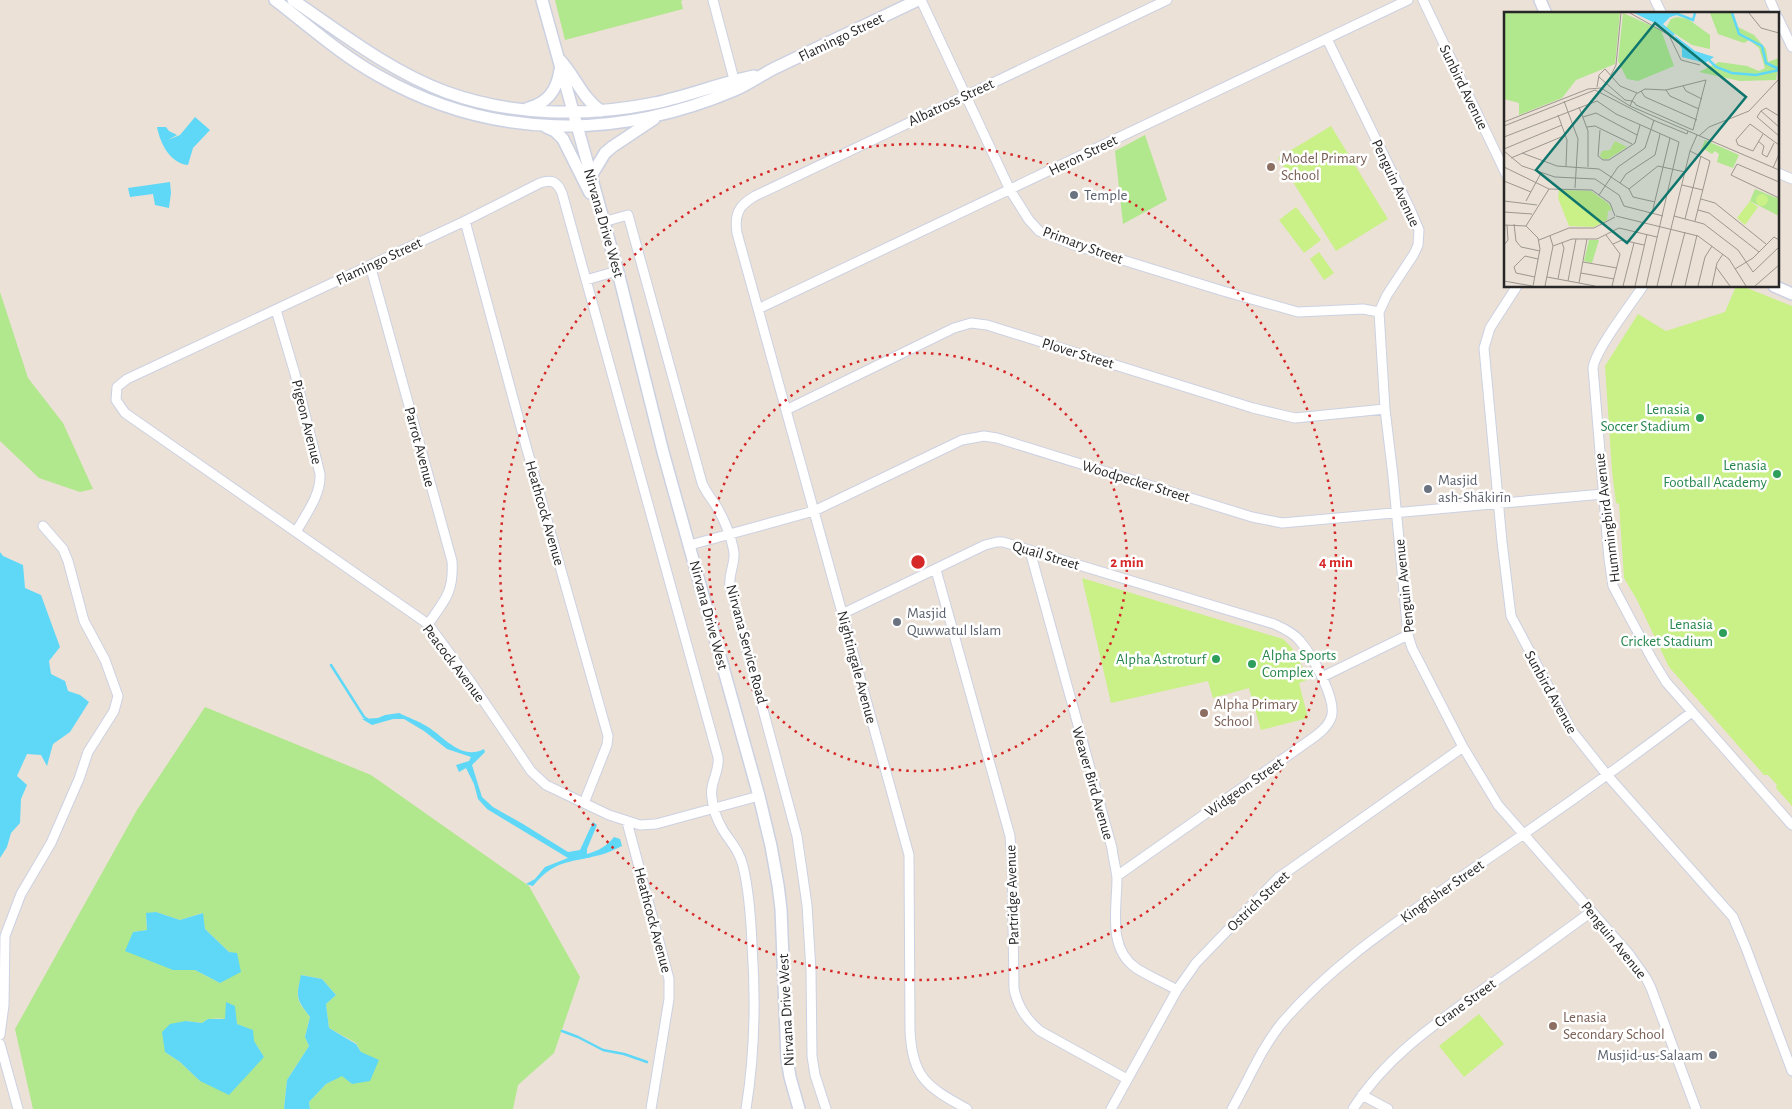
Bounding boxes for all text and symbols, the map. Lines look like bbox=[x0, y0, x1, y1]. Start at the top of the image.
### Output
street label: Flamingo Street bbox=[796, 10, 886, 65]
inset map bbox=[1504, 12, 1780, 288]
street label: Sunbird Avenue bbox=[1437, 42, 1491, 132]
street label: Albatross Street bbox=[906, 76, 997, 129]
street label: Heron Street bbox=[1046, 132, 1120, 179]
street label: Penguin Avenue bbox=[1369, 137, 1422, 229]
place label: Model Primary School bbox=[1281, 151, 1368, 183]
marker: Model Primary School bbox=[1265, 161, 1277, 173]
street label: Nirvana Drive West bbox=[581, 167, 626, 280]
place label: Temple bbox=[1084, 188, 1128, 203]
marker: Temple bbox=[1068, 189, 1080, 201]
street label: Primary Street bbox=[1041, 224, 1125, 267]
street label: Flamingo Street bbox=[334, 235, 425, 288]
street label: Plover Street bbox=[1040, 335, 1116, 372]
street label: Pigeon Avenue bbox=[289, 378, 324, 466]
place label: Lenasia Soccer Stadium bbox=[1600, 402, 1690, 434]
street label: Parrot Avenue bbox=[402, 405, 437, 489]
marker: Lenasia Soccer Stadium bbox=[1694, 412, 1706, 424]
street label: Hummingbird Avenue bbox=[1592, 452, 1623, 584]
street label: Woodpecker Street bbox=[1080, 458, 1192, 505]
place label: Lenasia Football Academy bbox=[1663, 458, 1768, 490]
street label: Heathcock Avenue bbox=[522, 459, 567, 567]
marker: Lenasia Football Academy bbox=[1771, 468, 1783, 480]
place label: Masjid ash-Shākirīn bbox=[1438, 473, 1511, 505]
marker: Masjid ash-Shākirīn bbox=[1422, 483, 1434, 495]
street label: Quail Street bbox=[1011, 538, 1081, 573]
street label: Penguin Avenue bbox=[1392, 538, 1417, 634]
centre of rings bbox=[909, 553, 927, 571]
text: 2 min bbox=[1110, 555, 1144, 570]
text: 4 min bbox=[1319, 555, 1353, 570]
street label: Nirvana Drive West bbox=[687, 559, 730, 672]
street label: Nirvana Service Road bbox=[723, 583, 770, 706]
place label: Masjid Quwwatul Islam bbox=[907, 606, 1001, 638]
street label: Nightingale Avenue bbox=[834, 609, 879, 725]
marker: Masjid Quwwatul Islam bbox=[891, 616, 903, 628]
place label: Lenasia Cricket Stadium bbox=[1621, 617, 1713, 649]
street label: Peacock Avenue bbox=[420, 622, 488, 705]
marker: Lenasia Cricket Stadium bbox=[1717, 627, 1729, 639]
place label: Alpha Sports Complex bbox=[1262, 648, 1336, 680]
street label: Sunbird Avenue bbox=[1522, 648, 1580, 736]
place label: Alpha Astroturf bbox=[1116, 652, 1207, 667]
marker: Alpha Astroturf bbox=[1210, 653, 1222, 665]
marker: Alpha Sports Complex bbox=[1246, 658, 1258, 670]
place label: Alpha Primary School bbox=[1214, 697, 1298, 729]
marker: Alpha Primary School bbox=[1198, 707, 1210, 719]
street label: Weaver Bird Avenue bbox=[1069, 725, 1116, 842]
street label: Widgeon Street bbox=[1202, 755, 1286, 820]
street label: Partridge Avenue bbox=[1003, 844, 1022, 945]
street label: Kingfisher Street bbox=[1398, 857, 1487, 926]
street label: Heathcock Avenue bbox=[631, 866, 674, 974]
street label: Ostrich Street bbox=[1224, 868, 1292, 934]
street label: Penguin Avenue bbox=[1578, 899, 1649, 982]
street label: Nirvana Drive West bbox=[776, 953, 797, 1067]
street label: Crane Street bbox=[1432, 976, 1499, 1030]
place label: Lenasia Secondary School bbox=[1563, 1010, 1665, 1042]
marker: Lenasia Secondary School bbox=[1547, 1020, 1559, 1032]
place label: Musjid-us-Salaam bbox=[1597, 1048, 1703, 1063]
marker: Musjid-us-Salaam bbox=[1707, 1049, 1719, 1061]

